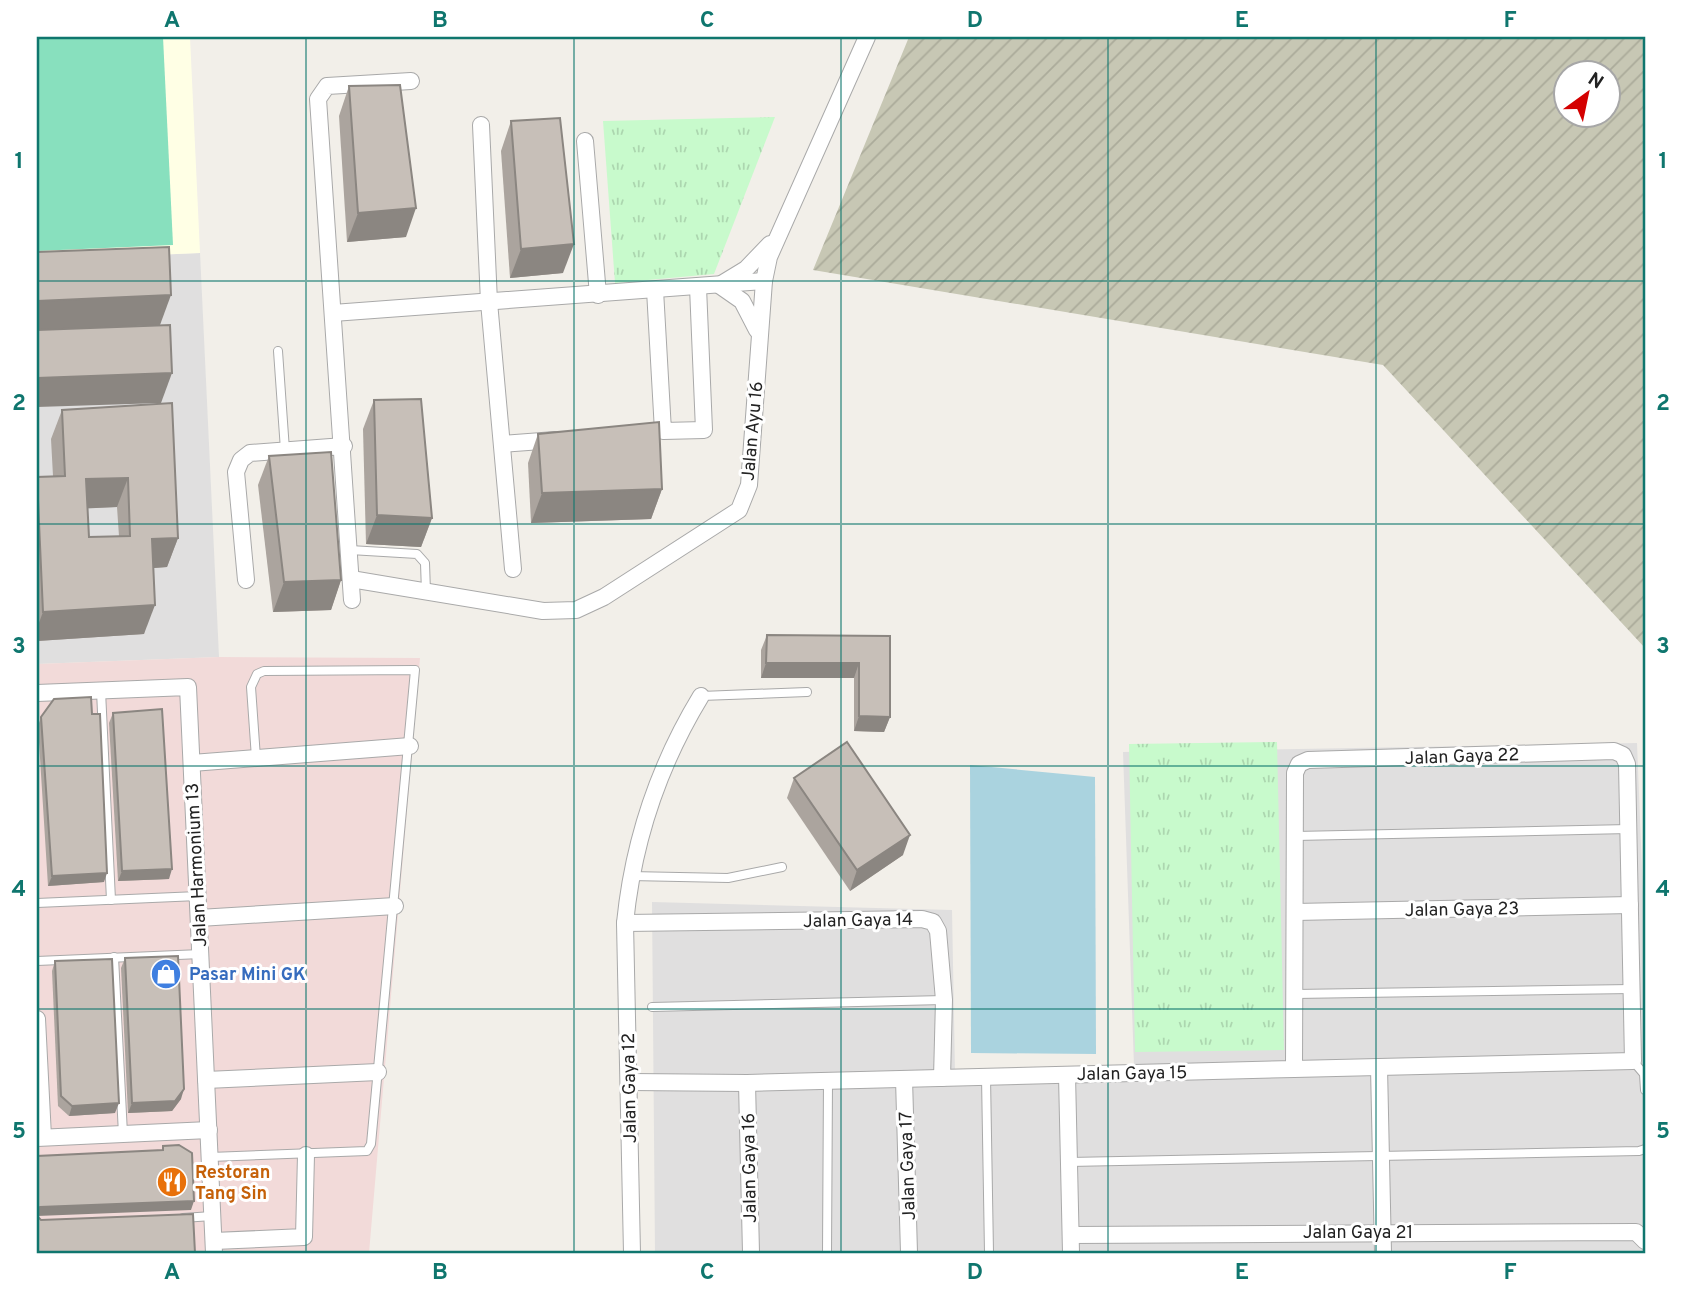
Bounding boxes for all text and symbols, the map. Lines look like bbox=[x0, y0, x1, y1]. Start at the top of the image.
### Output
text: A bbox=[164, 7, 180, 36]
text: B bbox=[432, 7, 448, 36]
text: C bbox=[700, 7, 714, 36]
text: D bbox=[967, 7, 983, 36]
text: E bbox=[1235, 7, 1249, 36]
text: F bbox=[1503, 7, 1517, 36]
north arrow bbox=[1552, 60, 1622, 130]
text: N bbox=[1583, 68, 1607, 95]
text: 1 bbox=[14, 148, 24, 177]
text: 1 bbox=[1658, 148, 1668, 177]
street label: Jalan Ayu 16 bbox=[738, 380, 769, 482]
text: 2 bbox=[12, 390, 26, 419]
text: 2 bbox=[1656, 390, 1670, 419]
text: 3 bbox=[12, 633, 26, 662]
text: 3 bbox=[1656, 633, 1670, 662]
street label: Jalan Gaya 22 bbox=[1404, 744, 1520, 771]
street label: Jalan Harmonium 13 bbox=[182, 782, 213, 948]
text: 4 bbox=[12, 876, 26, 905]
text: 4 bbox=[1656, 876, 1670, 905]
street label: Jalan Gaya 23 bbox=[1405, 898, 1520, 923]
street label: Jalan Gaya 14 bbox=[803, 909, 913, 934]
shop icon: Pasar Mini GK bbox=[149, 957, 183, 991]
place label: Pasar Mini GK bbox=[189, 964, 306, 987]
street label: Jalan Gaya 12 bbox=[618, 1033, 643, 1143]
street label: Jalan Gaya 15 bbox=[1077, 1062, 1188, 1087]
street label: Jalan Gaya 17 bbox=[895, 1111, 922, 1221]
street label: Jalan Gaya 16 bbox=[738, 1113, 763, 1223]
text: 5 bbox=[12, 1118, 26, 1147]
text: 5 bbox=[1656, 1118, 1670, 1147]
place label: Restoran Tang Sin bbox=[195, 1162, 270, 1206]
restaurant icon: Restoran Tang Sin bbox=[155, 1165, 189, 1199]
street label: Jalan Gaya 21 bbox=[1303, 1222, 1413, 1245]
text: A bbox=[164, 1259, 180, 1288]
text: B bbox=[432, 1259, 448, 1288]
text: C bbox=[700, 1259, 714, 1288]
text: D bbox=[967, 1259, 983, 1288]
text: E bbox=[1235, 1259, 1249, 1288]
text: F bbox=[1503, 1259, 1517, 1288]

